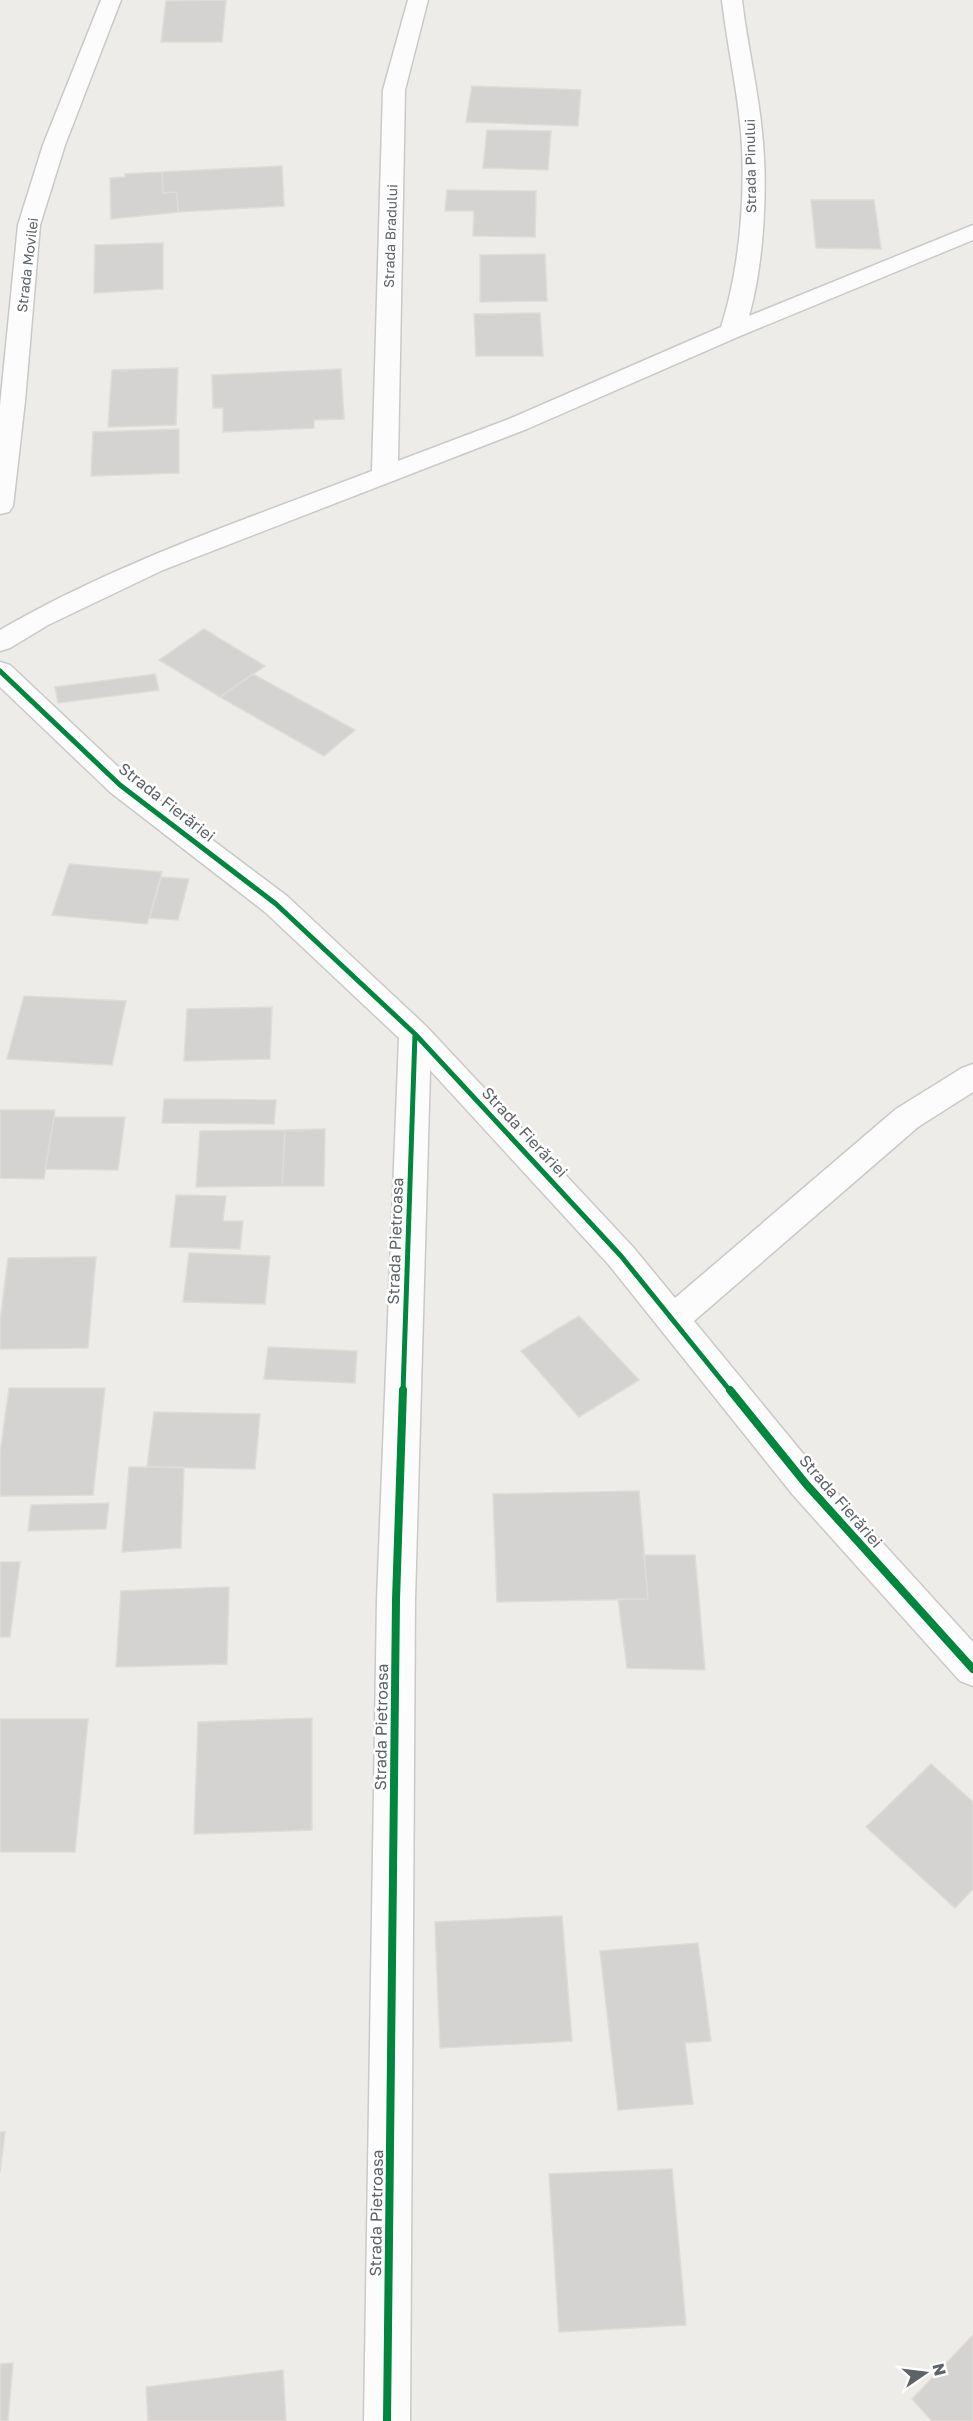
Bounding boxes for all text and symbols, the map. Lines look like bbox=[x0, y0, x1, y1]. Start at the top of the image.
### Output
street label: Strada Pinului bbox=[741, 119, 759, 213]
street label: Strada Bradului bbox=[380, 184, 400, 288]
street label: Strada Movilei bbox=[13, 217, 41, 313]
street label: Strada Fierăriei bbox=[115, 758, 219, 846]
street label: Strada Fierăriei bbox=[478, 1083, 572, 1181]
street label: Strada Pietroasa bbox=[383, 1177, 407, 1305]
street label: Strada Fierăriei bbox=[795, 1450, 887, 1552]
street label: Strada Pietroasa bbox=[370, 1663, 392, 1791]
street label: Strada Pietroasa bbox=[365, 2149, 387, 2277]
north arrow bbox=[895, 2343, 955, 2403]
text: N bbox=[928, 2361, 951, 2378]

